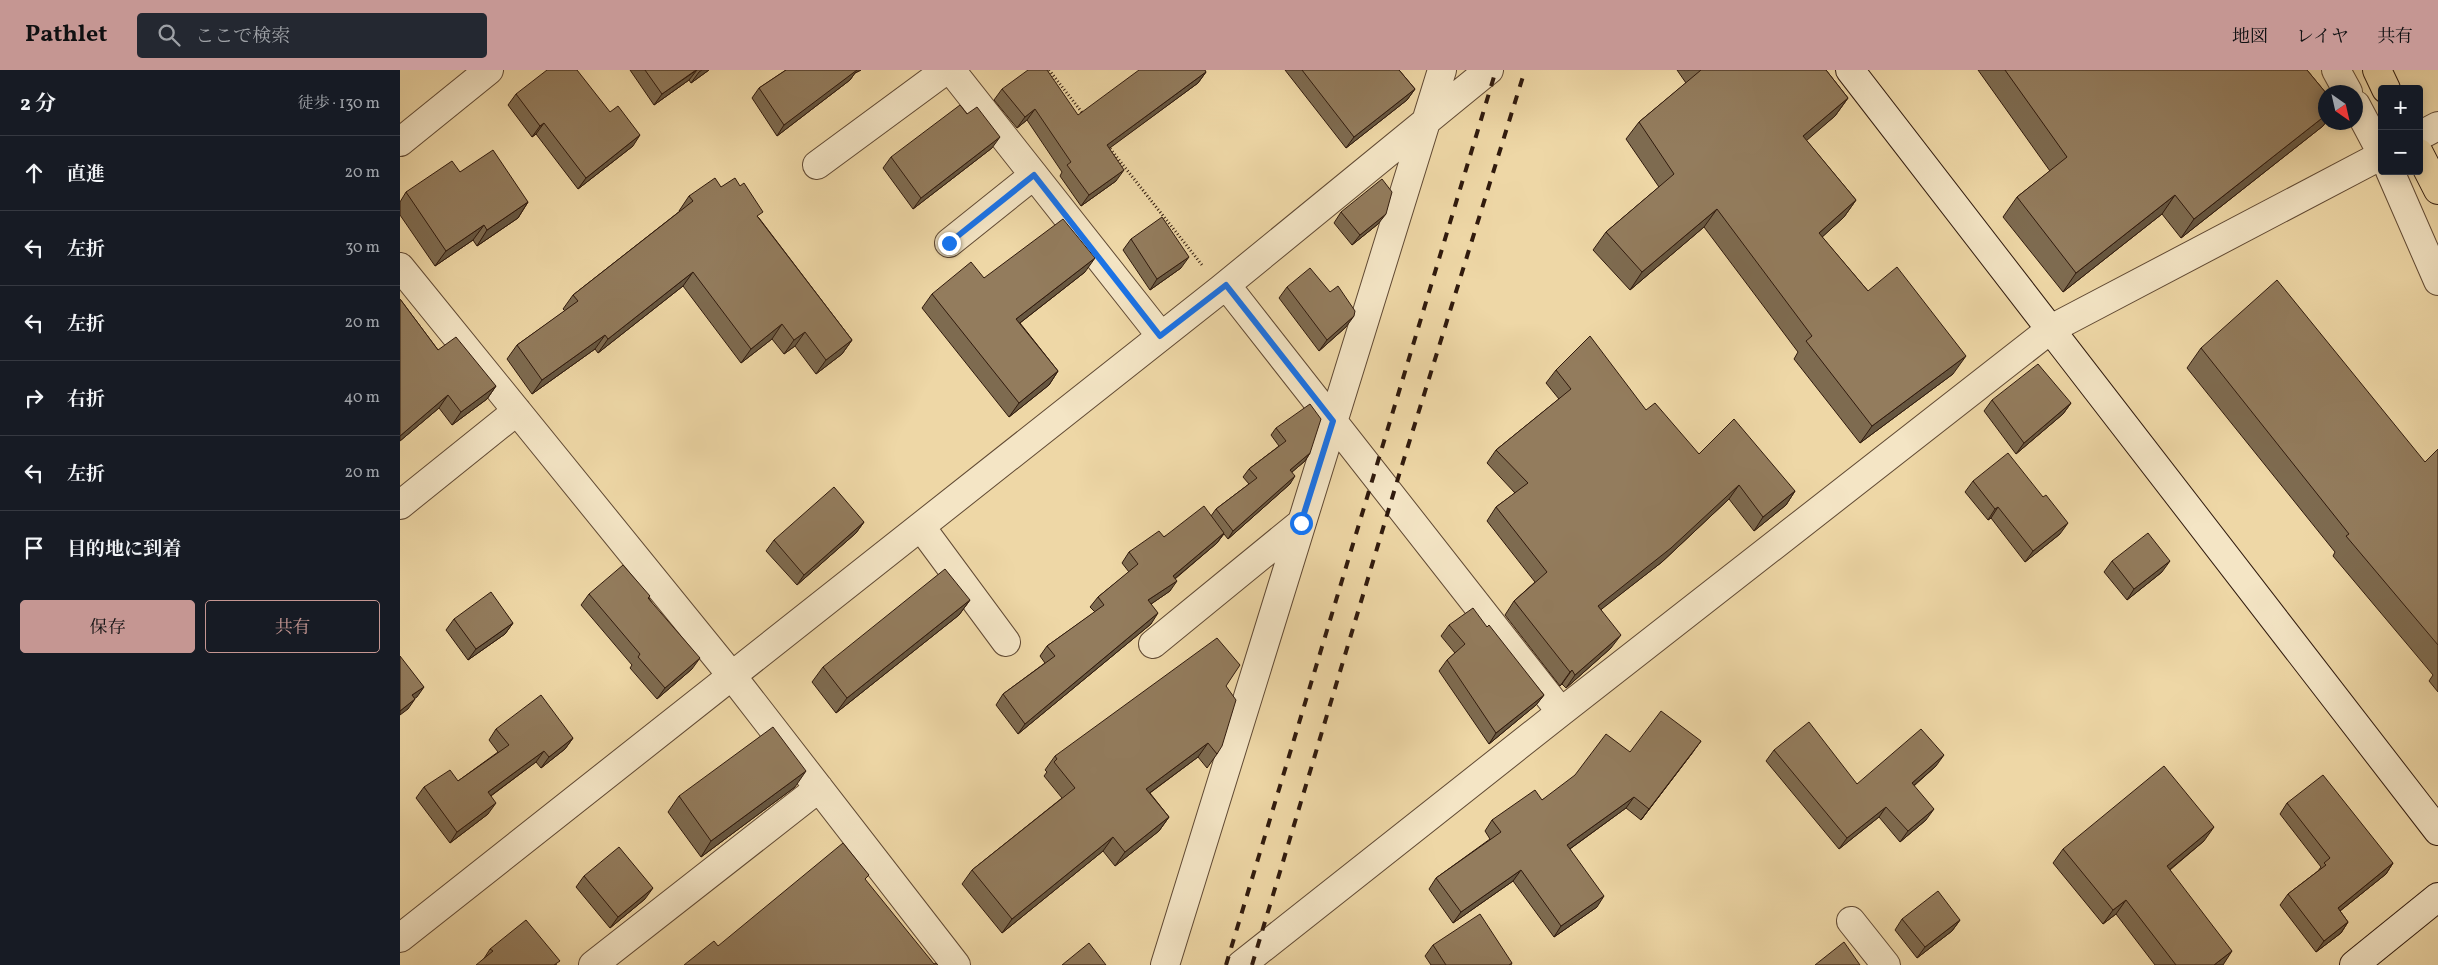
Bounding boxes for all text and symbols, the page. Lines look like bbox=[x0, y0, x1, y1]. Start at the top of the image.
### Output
search box bbox=[137, 13, 487, 58]
text: Pathlet bbox=[25, 18, 107, 52]
icon: search bbox=[155, 21, 183, 49]
text: ここで検索 bbox=[195, 24, 290, 50]
text: 地図 bbox=[2232, 25, 2268, 50]
text: レイヤ bbox=[2296, 25, 2349, 50]
text: 共有 bbox=[2377, 25, 2413, 50]
north arrow bbox=[2318, 85, 2363, 130]
map controls bbox=[2378, 85, 2423, 175]
button: + bbox=[2378, 85, 2423, 130]
text: 2 分 bbox=[20, 90, 56, 119]
text: 徒歩 · 130 m bbox=[297, 93, 380, 115]
button: − bbox=[2378, 130, 2423, 175]
icon: ahead bbox=[20, 159, 48, 187]
text: 直進 bbox=[67, 162, 105, 188]
text: 20 m bbox=[345, 162, 380, 184]
route end bbox=[938, 232, 961, 255]
icon: left bbox=[20, 234, 48, 262]
text: 左折 bbox=[67, 237, 105, 263]
text: 30 m bbox=[345, 237, 380, 259]
icon: left bbox=[20, 309, 48, 337]
text: 左折 bbox=[67, 312, 105, 338]
text: 20 m bbox=[345, 312, 380, 334]
icon: right bbox=[20, 384, 48, 412]
text: 右折 bbox=[67, 387, 105, 413]
text: 40 m bbox=[344, 387, 380, 409]
icon: left bbox=[20, 459, 48, 487]
text: 左折 bbox=[67, 462, 105, 488]
text: 20 m bbox=[345, 462, 380, 484]
route start bbox=[1290, 512, 1313, 535]
icon: arrive bbox=[20, 534, 48, 562]
text: 目的地に到着 bbox=[67, 537, 181, 563]
button: 保存 bbox=[20, 600, 195, 653]
button: 共有 bbox=[205, 600, 380, 653]

